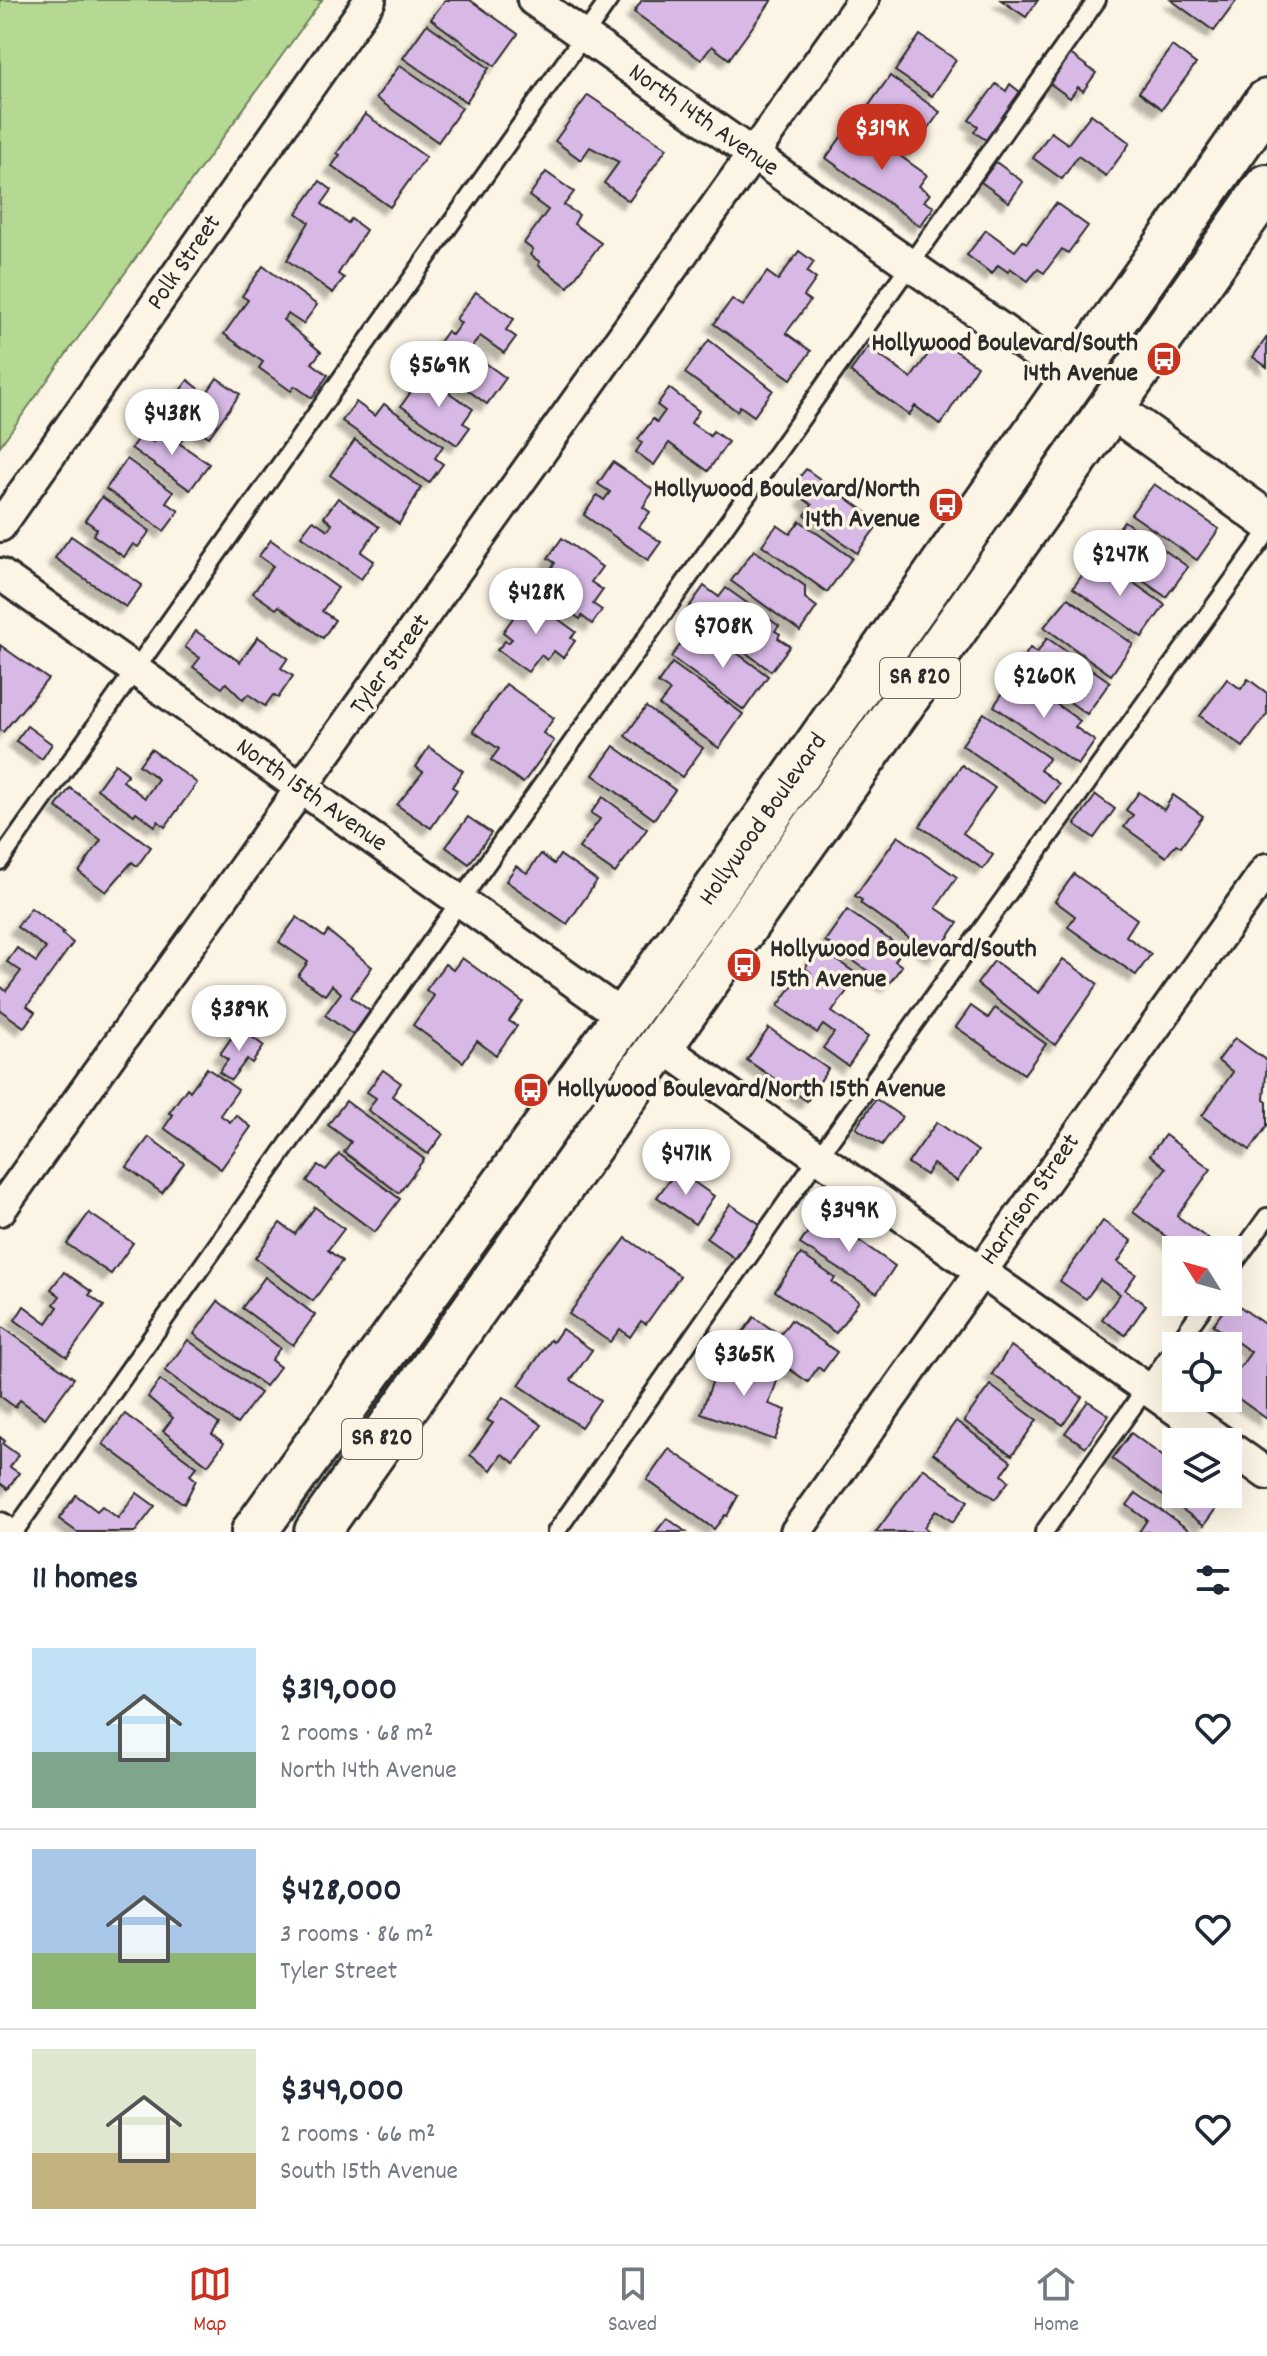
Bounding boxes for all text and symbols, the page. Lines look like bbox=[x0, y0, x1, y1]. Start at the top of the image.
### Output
street label: North 14th Avenue bbox=[620, 55, 786, 187]
pin: $319K bbox=[826, 104, 938, 172]
text: $319K bbox=[855, 111, 909, 148]
street label: Polk Street bbox=[138, 207, 232, 318]
place label: Hollywood Boulevard/South 14th Avenue bbox=[871, 326, 1138, 393]
bus stop icon: Hollywood Boulevard/South 14th Avenue bbox=[1145, 340, 1183, 378]
pin: $569K bbox=[383, 341, 495, 409]
text: $569K bbox=[408, 348, 470, 385]
pin: $438K bbox=[116, 389, 228, 457]
text: $438K bbox=[143, 396, 201, 433]
place label: Hollywood Boulevard/North 14th Avenue bbox=[654, 472, 920, 539]
bus stop icon: Hollywood Boulevard/North 14th Avenue bbox=[927, 486, 965, 524]
pin: $247K bbox=[1064, 530, 1176, 598]
text: $247K bbox=[1091, 537, 1149, 574]
pin: $428K bbox=[480, 568, 592, 636]
text: $428K bbox=[507, 575, 565, 612]
pin: $708K bbox=[667, 602, 779, 670]
street label: Tyler Street bbox=[342, 606, 441, 723]
text: $708K bbox=[693, 609, 753, 646]
pin: $260K bbox=[988, 652, 1100, 720]
road number: SR 820 bbox=[880, 658, 960, 698]
text: $260K bbox=[1012, 659, 1076, 696]
street label: Hollywood Boulevard bbox=[691, 726, 837, 914]
street label: North 15th Avenue bbox=[228, 730, 394, 862]
place label: Hollywood Boulevard/South 15th Avenue bbox=[770, 932, 1037, 999]
bus stop icon: Hollywood Boulevard/South 15th Avenue bbox=[725, 946, 763, 984]
pin: $389K bbox=[183, 985, 295, 1053]
text: $389K bbox=[209, 992, 269, 1029]
bus stop icon: Hollywood Boulevard/North 15th Avenue bbox=[512, 1071, 550, 1109]
place label: Hollywood Boulevard/North 15th Avenue bbox=[557, 1072, 946, 1109]
street label: Harrison Street bbox=[972, 1126, 1090, 1273]
pin: $471K bbox=[630, 1129, 742, 1197]
text: $471K bbox=[660, 1136, 712, 1173]
pin: $349K bbox=[793, 1186, 905, 1254]
text: $349K bbox=[819, 1193, 879, 1230]
north arrow bbox=[1162, 1236, 1242, 1316]
map controls bbox=[1162, 1236, 1242, 1508]
pin: $365K bbox=[688, 1330, 800, 1398]
button: locate bbox=[1162, 1332, 1242, 1412]
text: $365K bbox=[713, 1337, 775, 1374]
road number: SR 820 bbox=[342, 1419, 422, 1459]
button: layers bbox=[1162, 1428, 1242, 1508]
text: 11 homes bbox=[32, 1556, 138, 1605]
icon: filters bbox=[1191, 1558, 1235, 1602]
text: $319,000 bbox=[280, 1667, 397, 1716]
icon: home bbox=[96, 1680, 192, 1776]
icon: heart bbox=[1191, 1706, 1235, 1750]
text: 2 rooms · 68 m² bbox=[280, 1716, 433, 1753]
text: North 14th Avenue bbox=[280, 1753, 457, 1790]
text: $428,000 bbox=[280, 1868, 402, 1917]
icon: home bbox=[96, 1881, 192, 1977]
icon: heart bbox=[1191, 1907, 1235, 1951]
text: 3 rooms · 86 m² bbox=[280, 1917, 433, 1954]
text: Tyler Street bbox=[280, 1954, 397, 1991]
text: $349,000 bbox=[280, 2068, 404, 2117]
icon: home bbox=[96, 2081, 192, 2177]
icon: heart bbox=[1191, 2107, 1235, 2151]
text: 2 rooms · 66 m² bbox=[280, 2117, 436, 2154]
text: South 15th Avenue bbox=[280, 2154, 458, 2191]
tab: Map bbox=[188, 2262, 232, 2341]
tab: Saved bbox=[608, 2262, 657, 2341]
tab: Home bbox=[1033, 2262, 1079, 2341]

